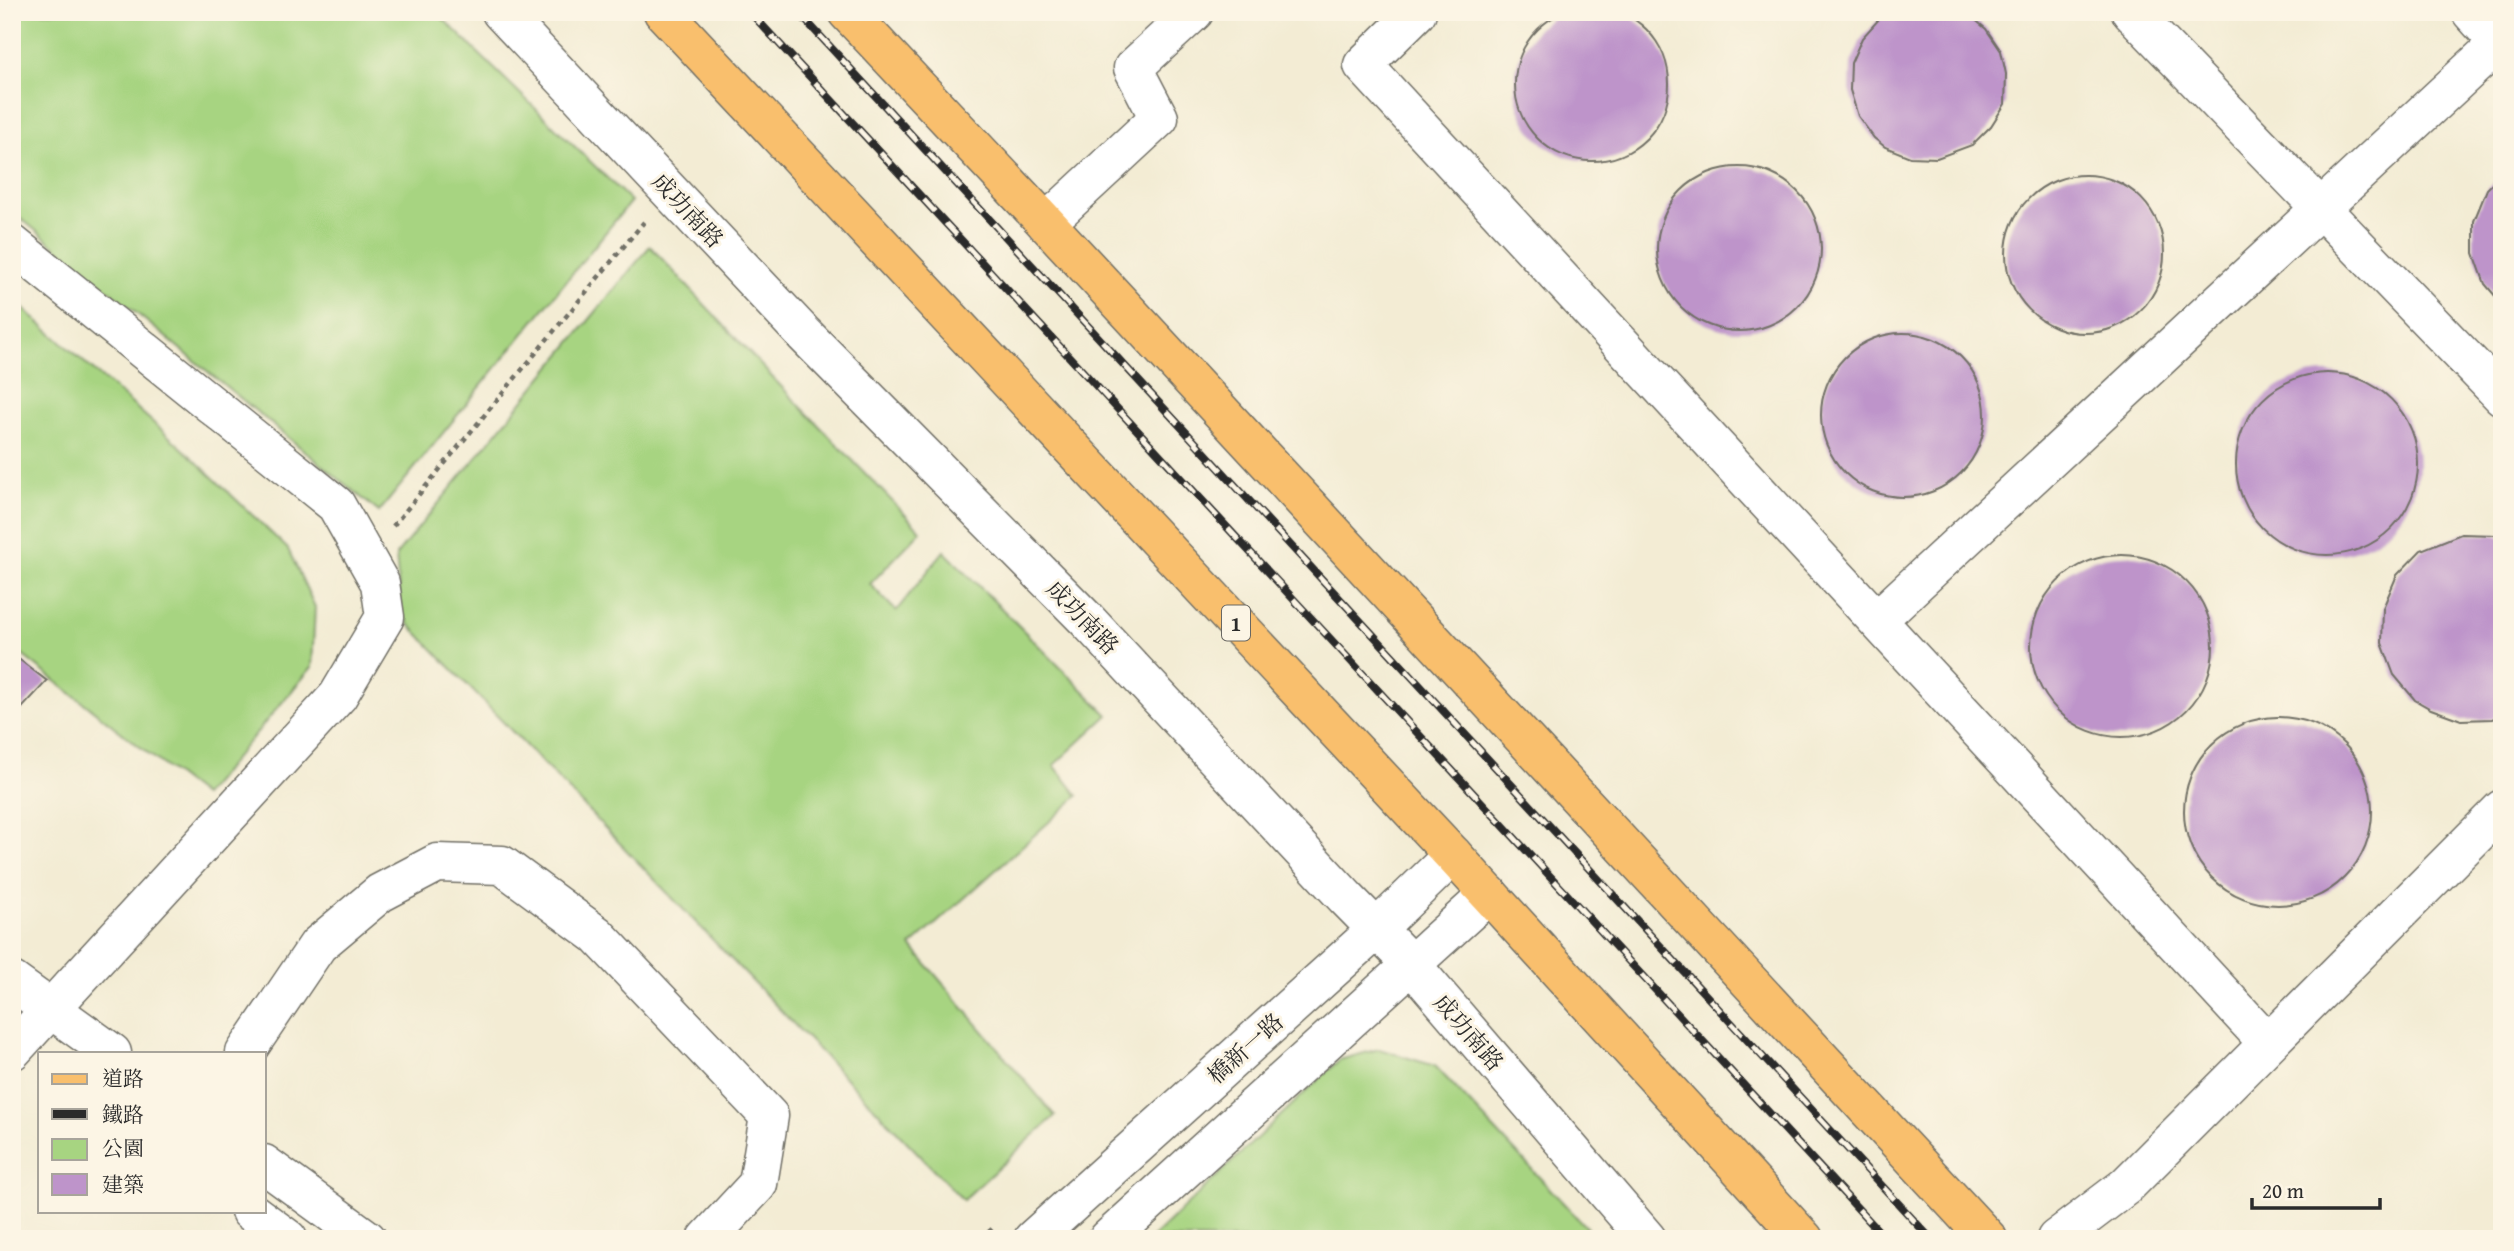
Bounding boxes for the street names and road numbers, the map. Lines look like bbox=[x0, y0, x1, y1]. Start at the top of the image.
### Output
street label: 成功南路 bbox=[645, 165, 731, 255]
street label: 成功南路 bbox=[1039, 572, 1127, 662]
road number: 1 bbox=[1222, 606, 1250, 640]
street label: 成功南路 bbox=[1426, 986, 1512, 1078]
street label: 橋新一路 bbox=[1200, 1005, 1290, 1091]

